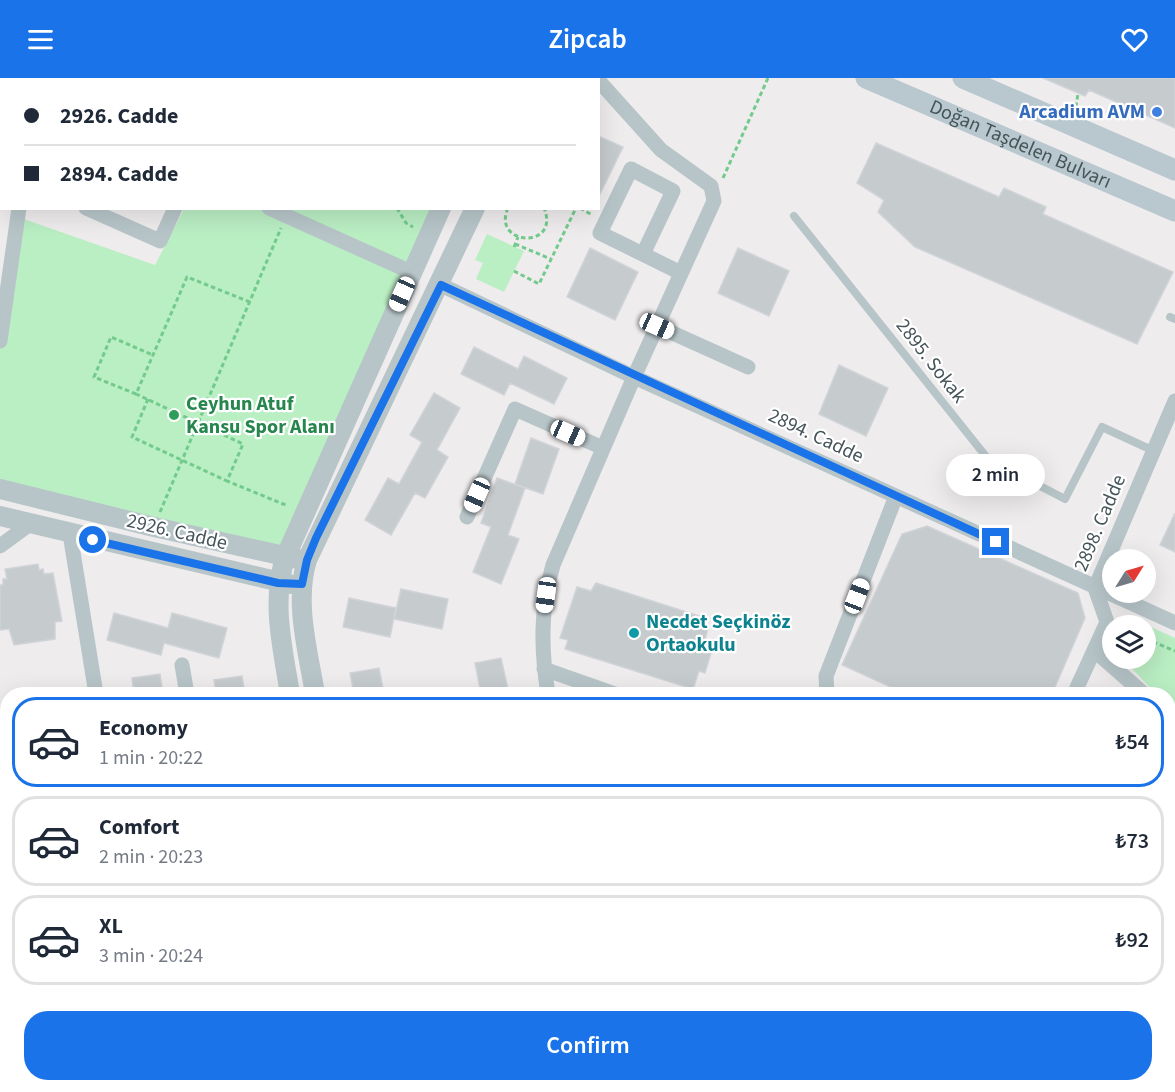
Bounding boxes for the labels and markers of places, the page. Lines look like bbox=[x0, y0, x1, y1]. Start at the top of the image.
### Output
place label: Arcadium AVM bbox=[1018, 98, 1145, 126]
marker: Arcadium AVM bbox=[1150, 105, 1164, 119]
place label: Ceyhun Atuf Kansu Spor Alanı bbox=[186, 390, 335, 441]
marker: Ceyhun Atuf Kansu Spor Alanı bbox=[167, 408, 181, 422]
place label: Necdet Seçkinöz Ortaokulu bbox=[646, 608, 791, 659]
marker: Necdet Seçkinöz Ortaokulu bbox=[627, 626, 641, 640]

